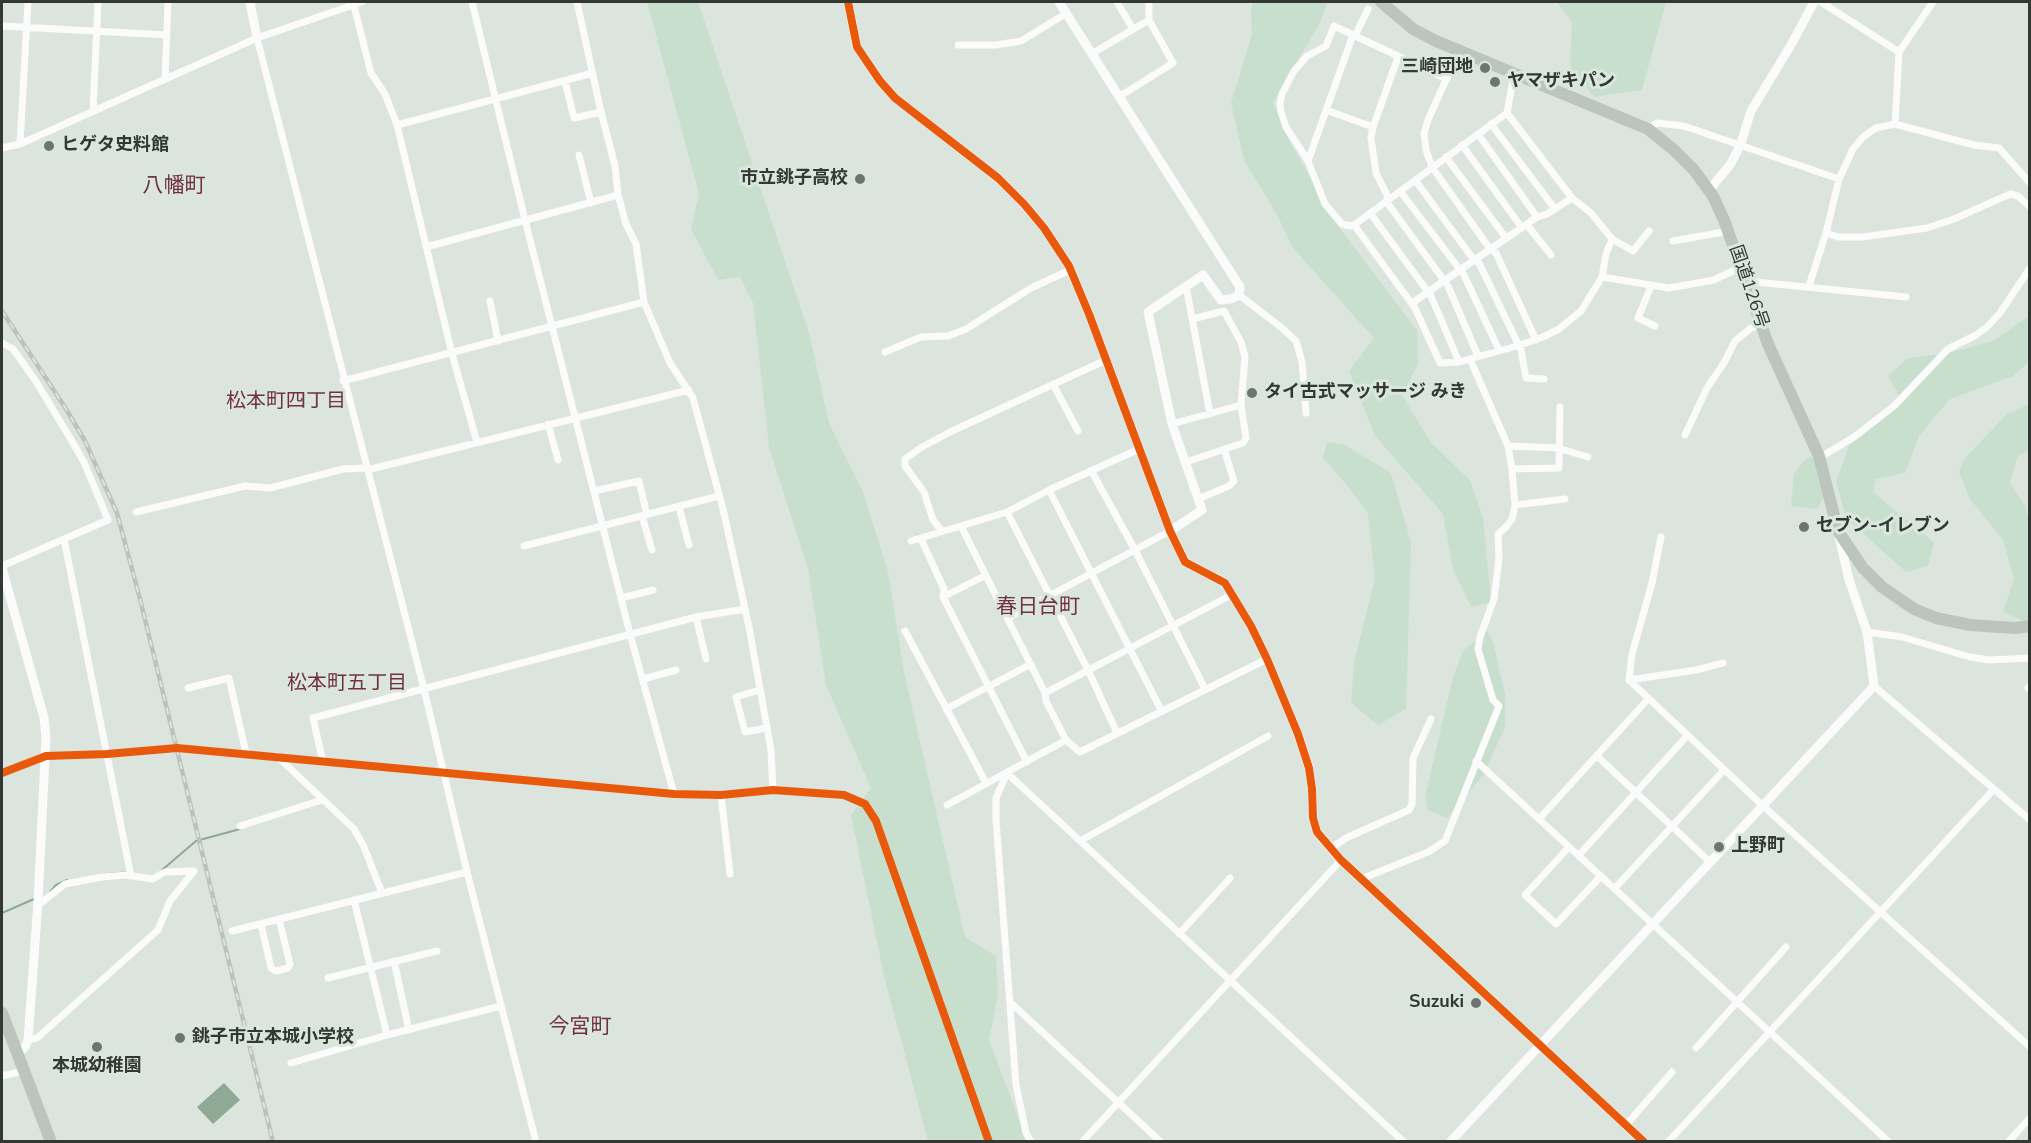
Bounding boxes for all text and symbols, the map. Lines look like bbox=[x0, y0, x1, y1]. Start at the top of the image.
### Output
place label: 三崎団地 bbox=[1401, 57, 1473, 79]
marker: 三崎団地 bbox=[1478, 61, 1492, 75]
place label: ヤマザキパン bbox=[1507, 71, 1615, 93]
marker: ヤマザキパン bbox=[1488, 75, 1502, 89]
place label: ヒゲタ史料館 bbox=[61, 135, 169, 157]
marker: ヒゲタ史料館 bbox=[42, 139, 56, 153]
place label: 市立銚子高校 bbox=[740, 168, 848, 190]
marker: 市立銚子高校 bbox=[853, 172, 867, 186]
district label: 八幡町 bbox=[143, 174, 205, 200]
street label: 国道126号 bbox=[1724, 243, 1772, 331]
place label: タイ古式マッサージ みき bbox=[1264, 382, 1467, 404]
marker: タイ古式マッサージ みき bbox=[1245, 386, 1259, 400]
district label: 松本町四丁目 bbox=[226, 390, 346, 414]
place label: セブン-イレブン bbox=[1816, 516, 1950, 538]
marker: セブン-イレブン bbox=[1797, 520, 1811, 534]
district label: 春日台町 bbox=[996, 595, 1080, 621]
district label: 松本町五丁目 bbox=[287, 672, 407, 696]
place label: 上野町 bbox=[1731, 836, 1785, 858]
marker: 上野町 bbox=[1712, 840, 1726, 854]
place label: Suzuki bbox=[1409, 992, 1464, 1014]
marker: Suzuki bbox=[1469, 996, 1483, 1010]
district label: 今宮町 bbox=[549, 1015, 611, 1041]
place label: 銚子市立本城小学校 bbox=[192, 1027, 354, 1049]
marker: 銚子市立本城小学校 bbox=[173, 1031, 187, 1045]
marker: 本城幼稚園 bbox=[90, 1040, 104, 1054]
place label: 本城幼稚園 bbox=[52, 1056, 142, 1078]

